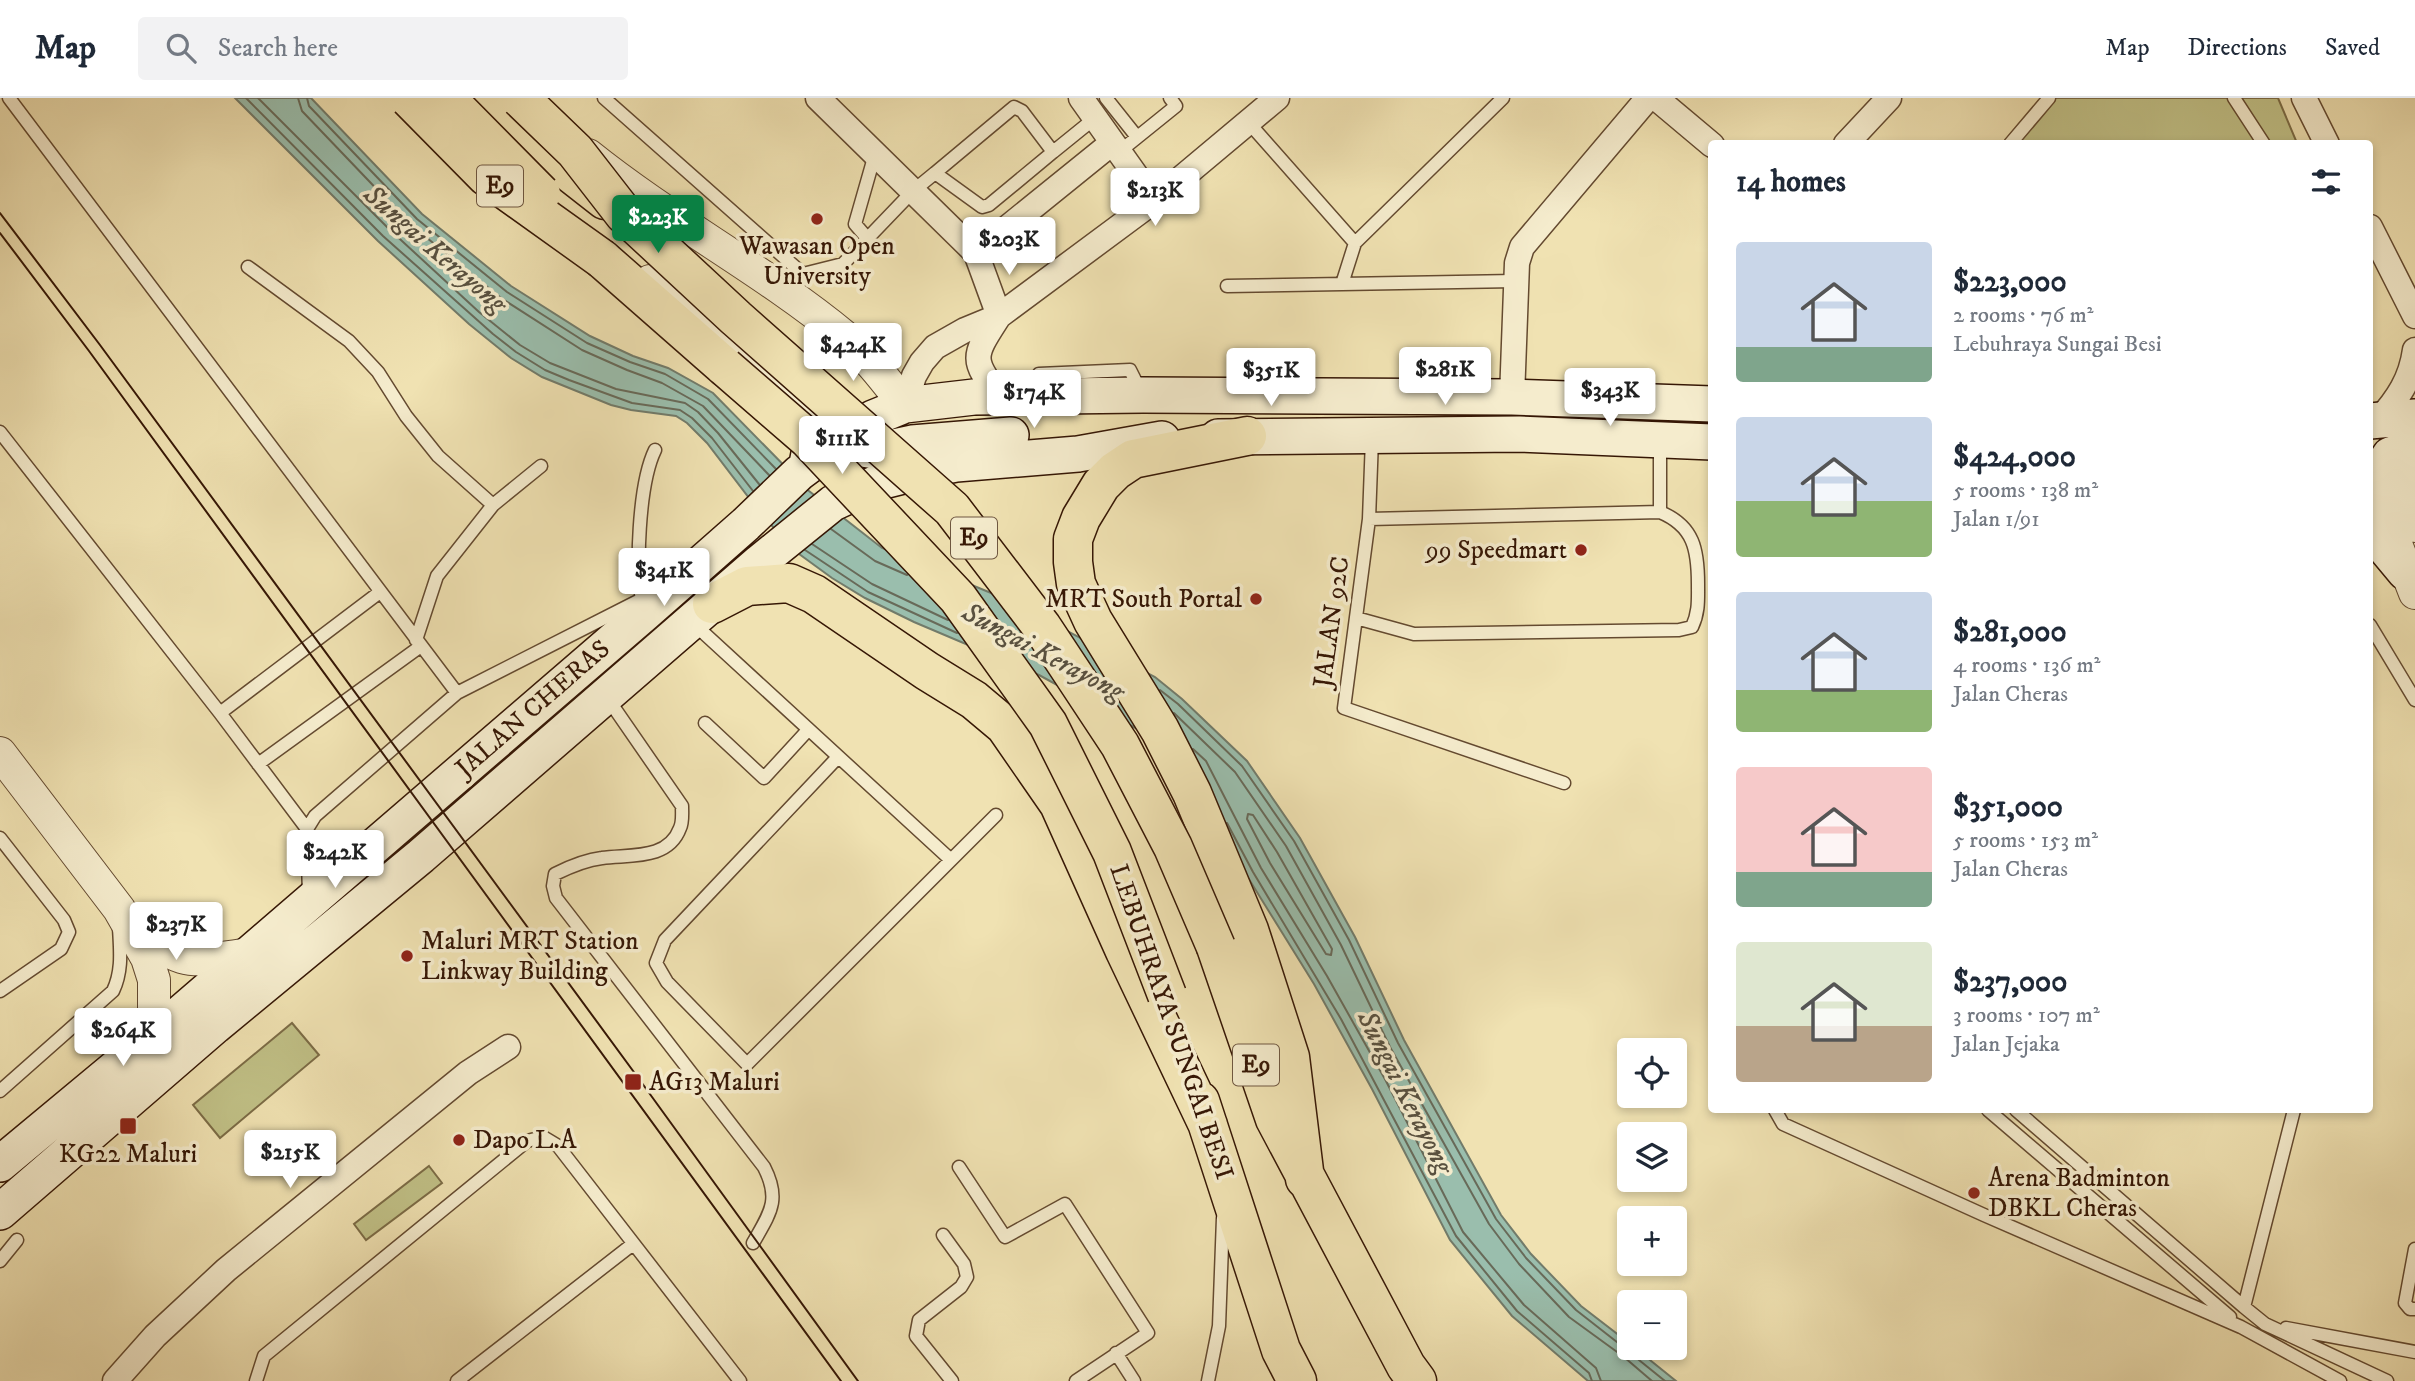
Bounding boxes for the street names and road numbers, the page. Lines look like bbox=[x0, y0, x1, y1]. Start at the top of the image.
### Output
road number: E9 bbox=[477, 166, 523, 206]
road number: E9 bbox=[951, 517, 997, 558]
street label: JALAN 92C bbox=[1306, 554, 1358, 692]
street label: JALAN CHERAS bbox=[447, 633, 617, 786]
street label: LEBUHRAYA SUNGAI BESI bbox=[1101, 860, 1241, 1184]
road number: E9 bbox=[1233, 1044, 1279, 1085]

